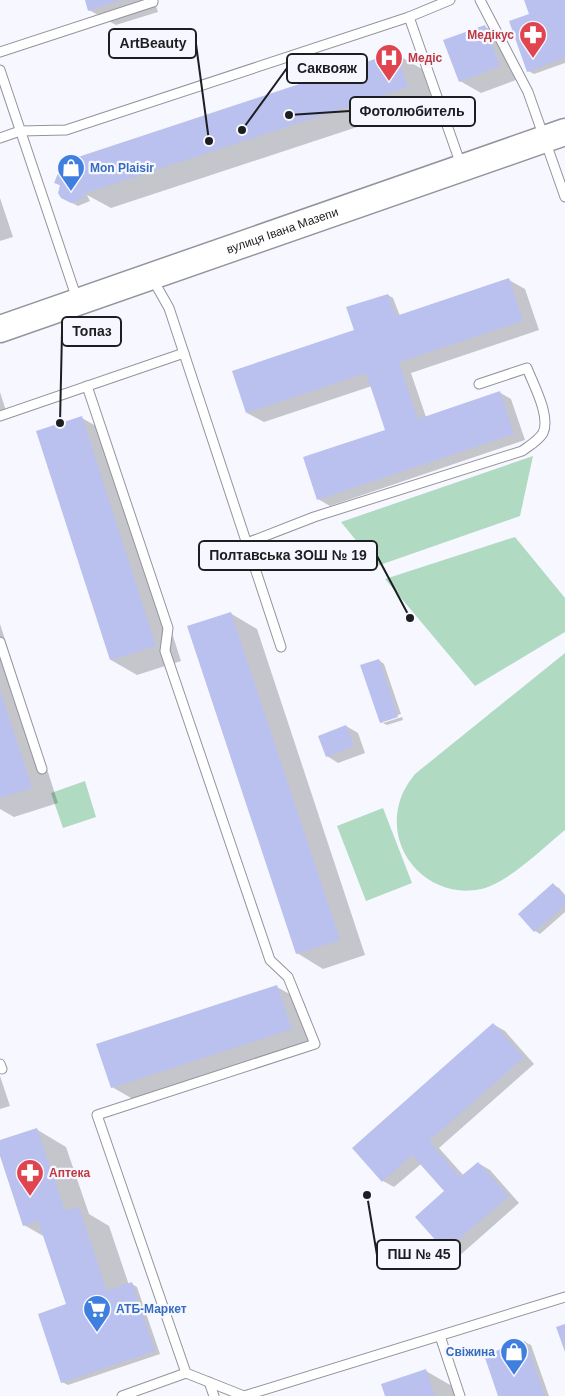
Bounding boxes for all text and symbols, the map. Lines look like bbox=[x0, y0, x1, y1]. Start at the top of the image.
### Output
pharmacy icon: Медікус bbox=[518, 20, 548, 59]
place label: Медікус bbox=[467, 28, 514, 42]
callout: ArtBeauty bbox=[109, 29, 196, 58]
text: ArtBeauty bbox=[120, 35, 187, 51]
hospital icon: Медіс bbox=[374, 43, 404, 82]
place label: Медіс bbox=[408, 51, 443, 65]
callout: Саквояж bbox=[287, 54, 367, 83]
text: Саквояж bbox=[297, 60, 358, 76]
callout: Фотолюбитель bbox=[350, 97, 475, 126]
text: Фотолюбитель bbox=[359, 103, 465, 119]
shop icon: Mon Plaisir bbox=[56, 153, 86, 192]
place label: Mon Plaisir bbox=[90, 161, 154, 175]
street label: вулиця Івана Мазепи bbox=[225, 205, 340, 256]
callout: Топаз bbox=[62, 317, 121, 346]
text: Топаз bbox=[72, 323, 112, 339]
callout: Полтавська ЗОШ № 19 bbox=[199, 541, 377, 570]
text: Полтавська ЗОШ № 19 bbox=[209, 547, 367, 563]
pharmacy icon: Аптека bbox=[15, 1158, 45, 1197]
place label: Аптека bbox=[49, 1166, 90, 1180]
callout: ПШ № 45 bbox=[377, 1240, 460, 1269]
text: ПШ № 45 bbox=[387, 1246, 451, 1262]
supermarket icon: АТБ-Маркет bbox=[82, 1294, 112, 1333]
place label: АТБ-Маркет bbox=[116, 1302, 187, 1316]
shop icon: Свіжина bbox=[499, 1337, 529, 1376]
place label: Свіжина bbox=[446, 1345, 495, 1359]

